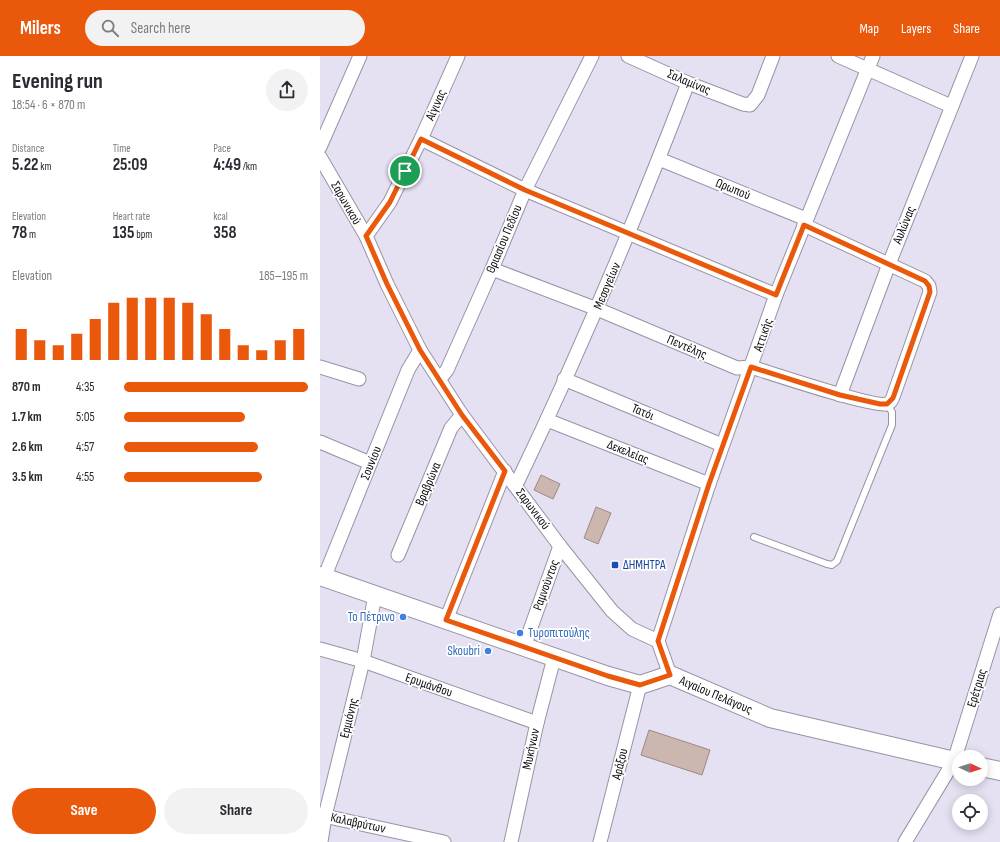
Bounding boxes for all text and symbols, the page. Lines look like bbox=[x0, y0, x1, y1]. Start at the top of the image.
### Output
search box bbox=[85, 10, 365, 46]
text: Milers bbox=[20, 17, 61, 40]
icon: search bbox=[99, 17, 121, 39]
text: Search here bbox=[131, 19, 191, 38]
text: Map bbox=[859, 20, 879, 37]
text: Layers bbox=[901, 20, 931, 37]
text: Share bbox=[953, 20, 980, 37]
street label: Σαλαμίνας bbox=[665, 66, 713, 98]
text: Evening run bbox=[12, 68, 103, 95]
button: share bbox=[266, 69, 308, 111]
street label: Αίγινας bbox=[422, 87, 450, 124]
text: 18:54 · 6 × 870 m bbox=[12, 97, 85, 113]
text: Distance bbox=[12, 142, 44, 155]
text: Time bbox=[113, 142, 131, 155]
text: Pace bbox=[213, 142, 231, 155]
pin bbox=[388, 154, 422, 188]
text: 5.22 bbox=[12, 155, 39, 175]
text: 25:09 bbox=[113, 155, 148, 175]
text: 4:49 bbox=[213, 155, 241, 175]
text: km bbox=[39, 160, 52, 173]
text: /km bbox=[241, 160, 257, 173]
icon: arrive bbox=[394, 160, 416, 182]
street label: Ωρωπού bbox=[713, 175, 753, 203]
street label: Σαρωνικού bbox=[327, 178, 365, 228]
street label: Θριασίου Πεδίου bbox=[482, 202, 526, 276]
street label: Αυλώνας bbox=[889, 204, 919, 247]
text: Elevation bbox=[12, 210, 46, 223]
text: Heart rate bbox=[113, 210, 150, 223]
text: kcal bbox=[213, 210, 228, 223]
text: 78 bbox=[12, 223, 27, 243]
text: 135 bbox=[113, 223, 134, 243]
text: 358 bbox=[213, 223, 236, 243]
text: m bbox=[27, 228, 36, 241]
text: bpm bbox=[134, 228, 152, 241]
street label: Μεσογείων bbox=[590, 260, 624, 312]
text: Elevation bbox=[12, 268, 52, 284]
text: 185–195 m bbox=[259, 268, 308, 284]
street label: Αττικής bbox=[750, 316, 776, 355]
street label: Πεντέλης bbox=[665, 331, 709, 363]
text: 870 m bbox=[12, 379, 41, 395]
text: 4:35 bbox=[76, 379, 95, 395]
street label: Τατόι bbox=[629, 400, 658, 424]
text: 1.7 km bbox=[12, 409, 42, 425]
text: 5:05 bbox=[76, 409, 95, 425]
street label: Δεκελείας bbox=[605, 436, 651, 468]
text: 2.6 km bbox=[12, 439, 43, 455]
text: 4:57 bbox=[76, 439, 94, 455]
street label: Σουνίου bbox=[357, 444, 385, 482]
street label: Βραβρώνα bbox=[412, 459, 444, 508]
text: 3.5 km bbox=[12, 469, 43, 485]
text: 4:55 bbox=[76, 469, 94, 485]
street label: Σαρωνικού bbox=[512, 485, 554, 533]
street label: Ραμνούντος bbox=[529, 557, 563, 613]
place label: ΔΗΜΗΤΡΑ bbox=[623, 557, 666, 573]
marker: ΔΗΜΗΤΡΑ bbox=[610, 560, 620, 570]
place label: Το Πέτρινο bbox=[348, 609, 395, 625]
marker: Το Πέτρινο bbox=[398, 612, 408, 622]
place label: Τυροπιτούλης bbox=[528, 625, 590, 641]
marker: Τυροπιτούλης bbox=[515, 628, 525, 638]
place label: Skoubri bbox=[447, 643, 480, 659]
marker: Skoubri bbox=[483, 646, 493, 656]
street label: Ερέτριας bbox=[964, 667, 990, 709]
street label: Ερυμάνθου bbox=[403, 669, 455, 701]
street label: Αιγαίου Πελάγους bbox=[676, 672, 755, 718]
street label: Ερμιόνης bbox=[336, 696, 362, 740]
street label: Μυκήνων bbox=[519, 727, 543, 771]
street label: Αράξου bbox=[608, 747, 632, 782]
north arrow bbox=[952, 750, 988, 786]
map controls bbox=[952, 750, 988, 830]
button: Save bbox=[12, 788, 156, 834]
button: Share bbox=[164, 788, 308, 834]
button: locate bbox=[952, 794, 988, 830]
street label: Καλαβρύτων bbox=[329, 809, 387, 837]

